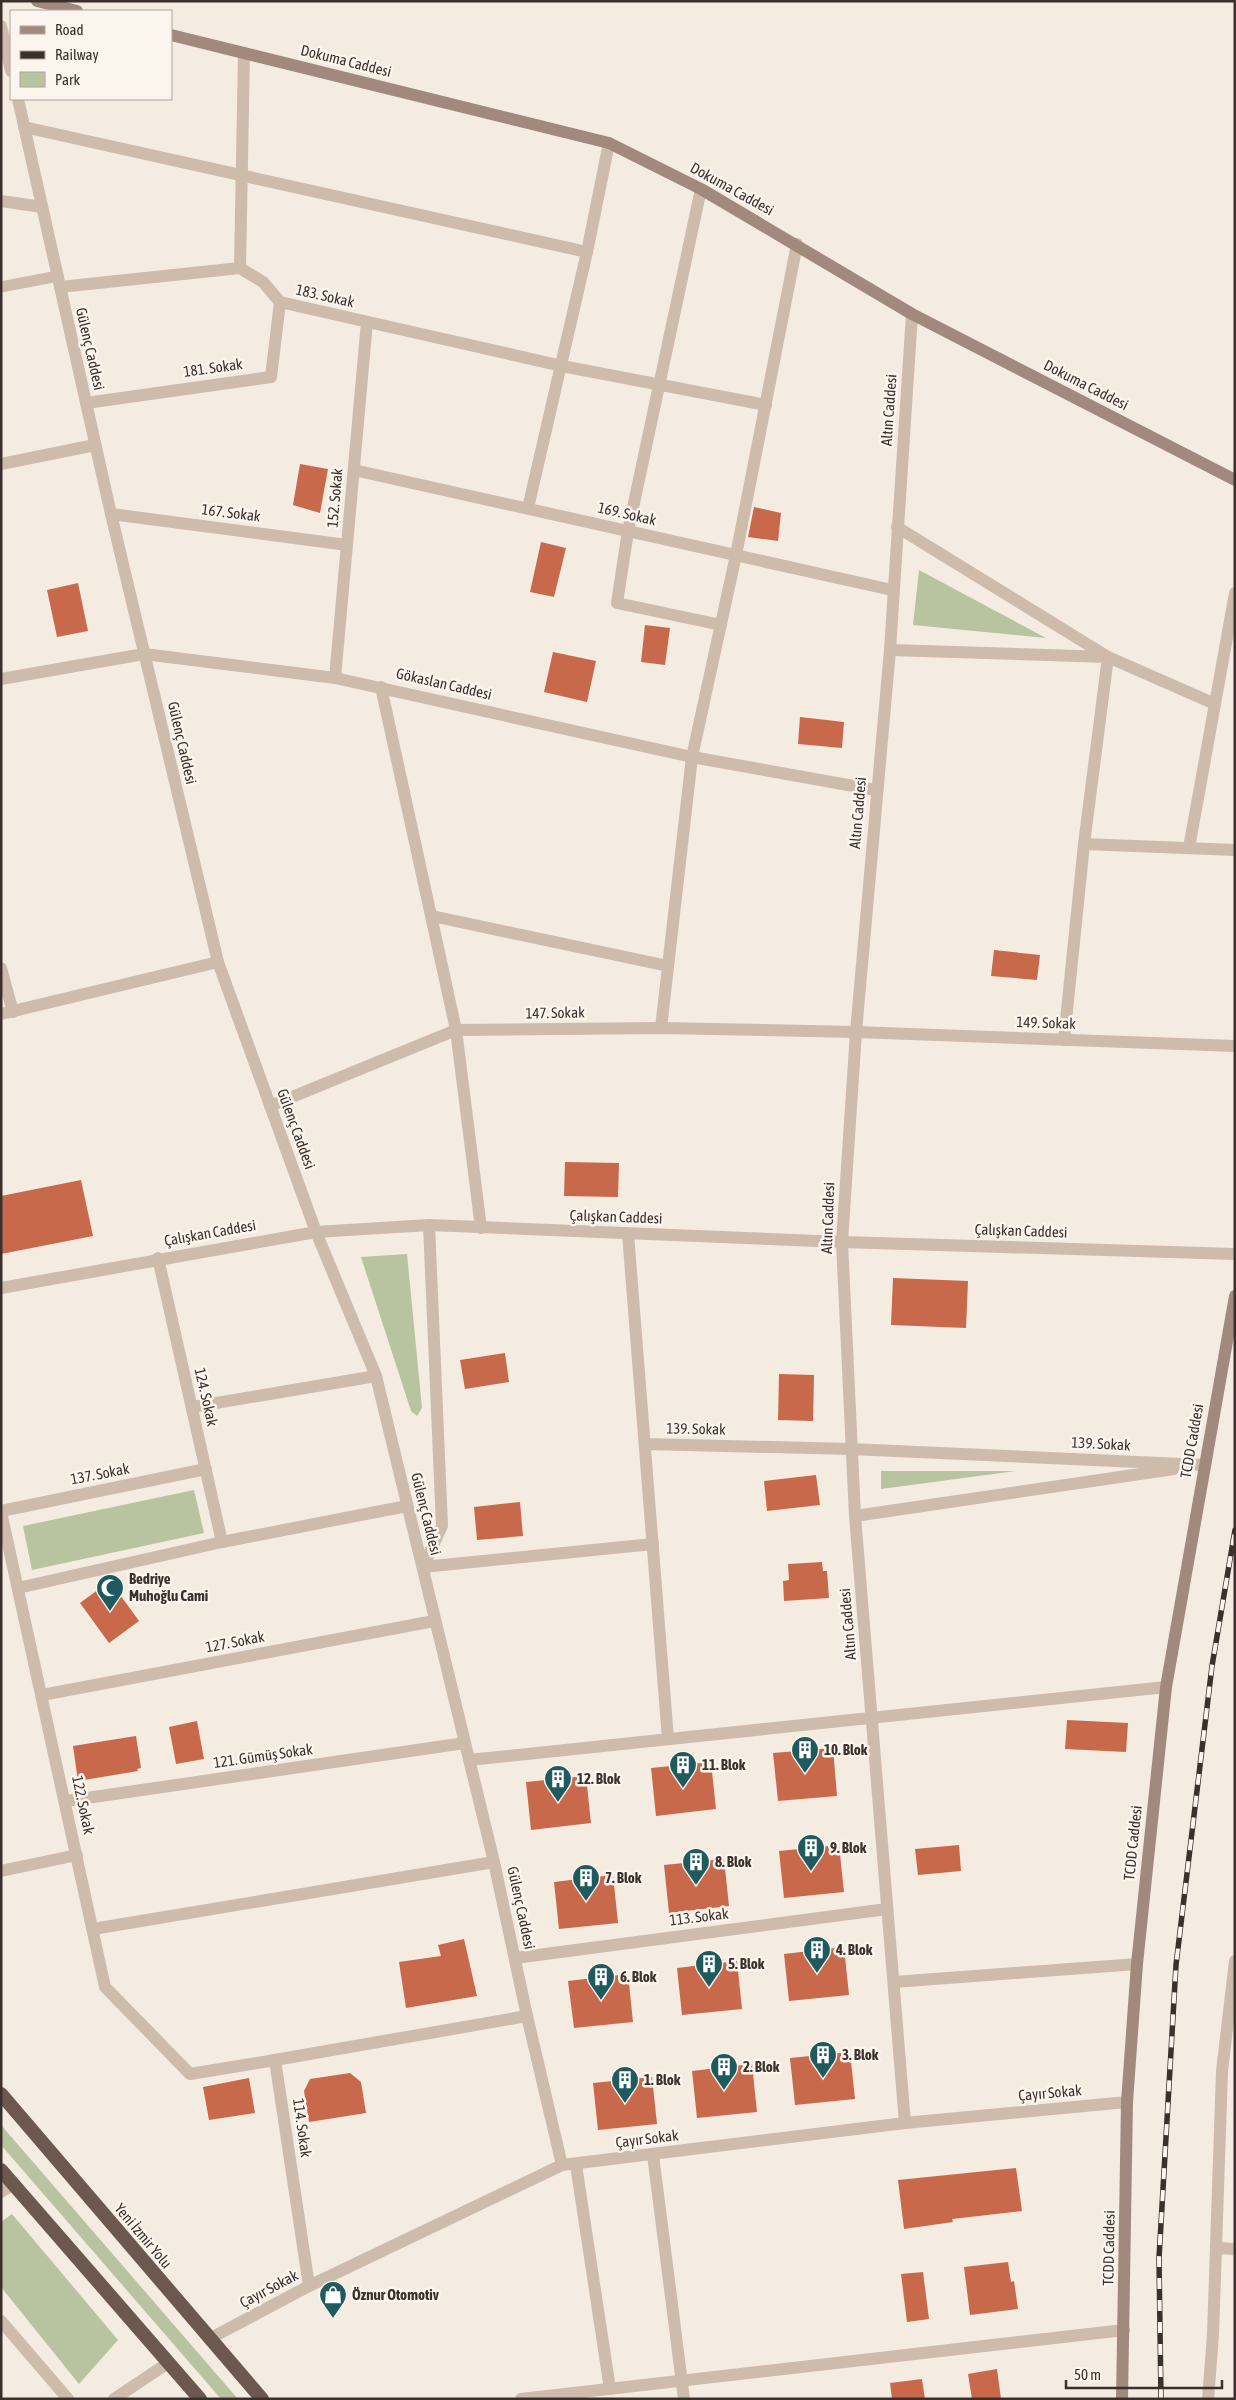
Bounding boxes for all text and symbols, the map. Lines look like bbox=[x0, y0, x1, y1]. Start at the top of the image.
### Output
legend bbox=[10, 10, 172, 100]
text: Road bbox=[55, 21, 84, 38]
street label: Dokuma Caddesi bbox=[299, 41, 393, 80]
text: Railway bbox=[55, 46, 99, 63]
text: Park bbox=[55, 71, 80, 88]
street label: Dokuma Caddesi bbox=[688, 159, 777, 218]
street label: 183. Sokak bbox=[294, 281, 356, 311]
street label: Gülenç Caddesi bbox=[73, 306, 108, 392]
street label: 181. Sokak bbox=[182, 355, 244, 380]
street label: Dokuma Caddesi bbox=[1041, 356, 1131, 413]
street label: Altın Caddesi bbox=[878, 373, 899, 446]
street label: 152. Sokak bbox=[323, 467, 346, 528]
street label: 169. Sokak bbox=[596, 499, 658, 529]
street label: 167. Sokak bbox=[201, 500, 262, 525]
street label: Gökaslan Caddesi bbox=[395, 664, 494, 703]
street label: Gülenç Caddesi bbox=[165, 700, 200, 786]
street label: Altın Caddesi bbox=[846, 776, 869, 850]
street label: 147. Sokak bbox=[525, 1003, 585, 1022]
street label: 149. Sokak bbox=[1016, 1013, 1076, 1032]
street label: Gülenç Caddesi bbox=[274, 1086, 319, 1171]
street label: Altın Caddesi bbox=[818, 1182, 837, 1254]
street label: Çalışkan Caddesi bbox=[569, 1206, 663, 1227]
street label: Çalışkan Caddesi bbox=[163, 1216, 257, 1249]
street label: Çalışkan Caddesi bbox=[974, 1220, 1068, 1241]
street label: 124. Sokak bbox=[192, 1366, 222, 1428]
street label: TCDD Caddesi bbox=[1177, 1402, 1206, 1480]
street label: 139. Sokak bbox=[666, 1419, 726, 1438]
street label: 139. Sokak bbox=[1071, 1433, 1132, 1454]
street label: 137. Sokak bbox=[69, 1459, 131, 1488]
street label: Gülenç Caddesi bbox=[408, 1471, 445, 1557]
place label: Bedriye Muhoğlu Cami bbox=[129, 1570, 208, 1604]
mosque icon: Bedriye Muhoğlu Cami bbox=[95, 1573, 125, 1612]
street label: Altın Caddesi bbox=[836, 1587, 859, 1661]
street label: 127. Sokak bbox=[204, 1627, 266, 1656]
building icon: 10. Blok bbox=[790, 1735, 820, 1774]
street label: 121. Gümüş Sokak bbox=[212, 1740, 314, 1771]
place label: 10. Blok bbox=[824, 1741, 868, 1758]
building icon: 11. Blok bbox=[668, 1750, 698, 1789]
place label: 11. Blok bbox=[702, 1756, 746, 1773]
building icon: 12. Blok bbox=[543, 1764, 573, 1803]
place label: 12. Blok bbox=[577, 1770, 621, 1787]
street label: 122. Sokak bbox=[69, 1774, 98, 1836]
street label: TCDD Caddesi bbox=[1120, 1805, 1145, 1881]
building icon: 9. Blok bbox=[796, 1833, 826, 1872]
place label: 9. Blok bbox=[830, 1839, 867, 1856]
building icon: 8. Blok bbox=[681, 1847, 711, 1886]
place label: 8. Blok bbox=[715, 1853, 752, 1870]
building icon: 7. Blok bbox=[571, 1863, 601, 1902]
street label: Gülenç Caddesi bbox=[504, 1865, 539, 1951]
place label: 7. Blok bbox=[605, 1869, 642, 1886]
street label: 113. Sokak bbox=[668, 1904, 730, 1929]
building icon: 4. Blok bbox=[802, 1935, 832, 1974]
place label: 4. Blok bbox=[835, 1941, 873, 1958]
building icon: 5. Blok bbox=[694, 1949, 724, 1988]
place label: 5. Blok bbox=[728, 1955, 765, 1972]
building icon: 6. Blok bbox=[586, 1962, 616, 2001]
place label: 6. Blok bbox=[620, 1968, 657, 1985]
building icon: 3. Blok bbox=[808, 2040, 838, 2079]
place label: 3. Blok bbox=[842, 2046, 879, 2063]
building icon: 2. Blok bbox=[709, 2052, 739, 2091]
place label: 2. Blok bbox=[743, 2058, 780, 2075]
building icon: 1. Blok bbox=[610, 2065, 640, 2104]
place label: 1. Blok bbox=[644, 2071, 681, 2088]
street label: Çayır Sokak bbox=[1018, 2081, 1083, 2104]
street label: 114. Sokak bbox=[290, 2097, 315, 2159]
street label: Çayır Sokak bbox=[614, 2126, 680, 2151]
street label: Yeni İzmir Yolu bbox=[111, 2200, 175, 2272]
street label: TCDD Caddesi bbox=[1099, 2210, 1118, 2286]
street label: Çayır Sokak bbox=[237, 2266, 301, 2311]
shop icon: Öznur Otomotiv bbox=[318, 2280, 348, 2319]
place label: Öznur Otomotiv bbox=[352, 2286, 440, 2303]
scale bar bbox=[1066, 2358, 1222, 2390]
text: 50 m bbox=[1074, 2366, 1101, 2383]

